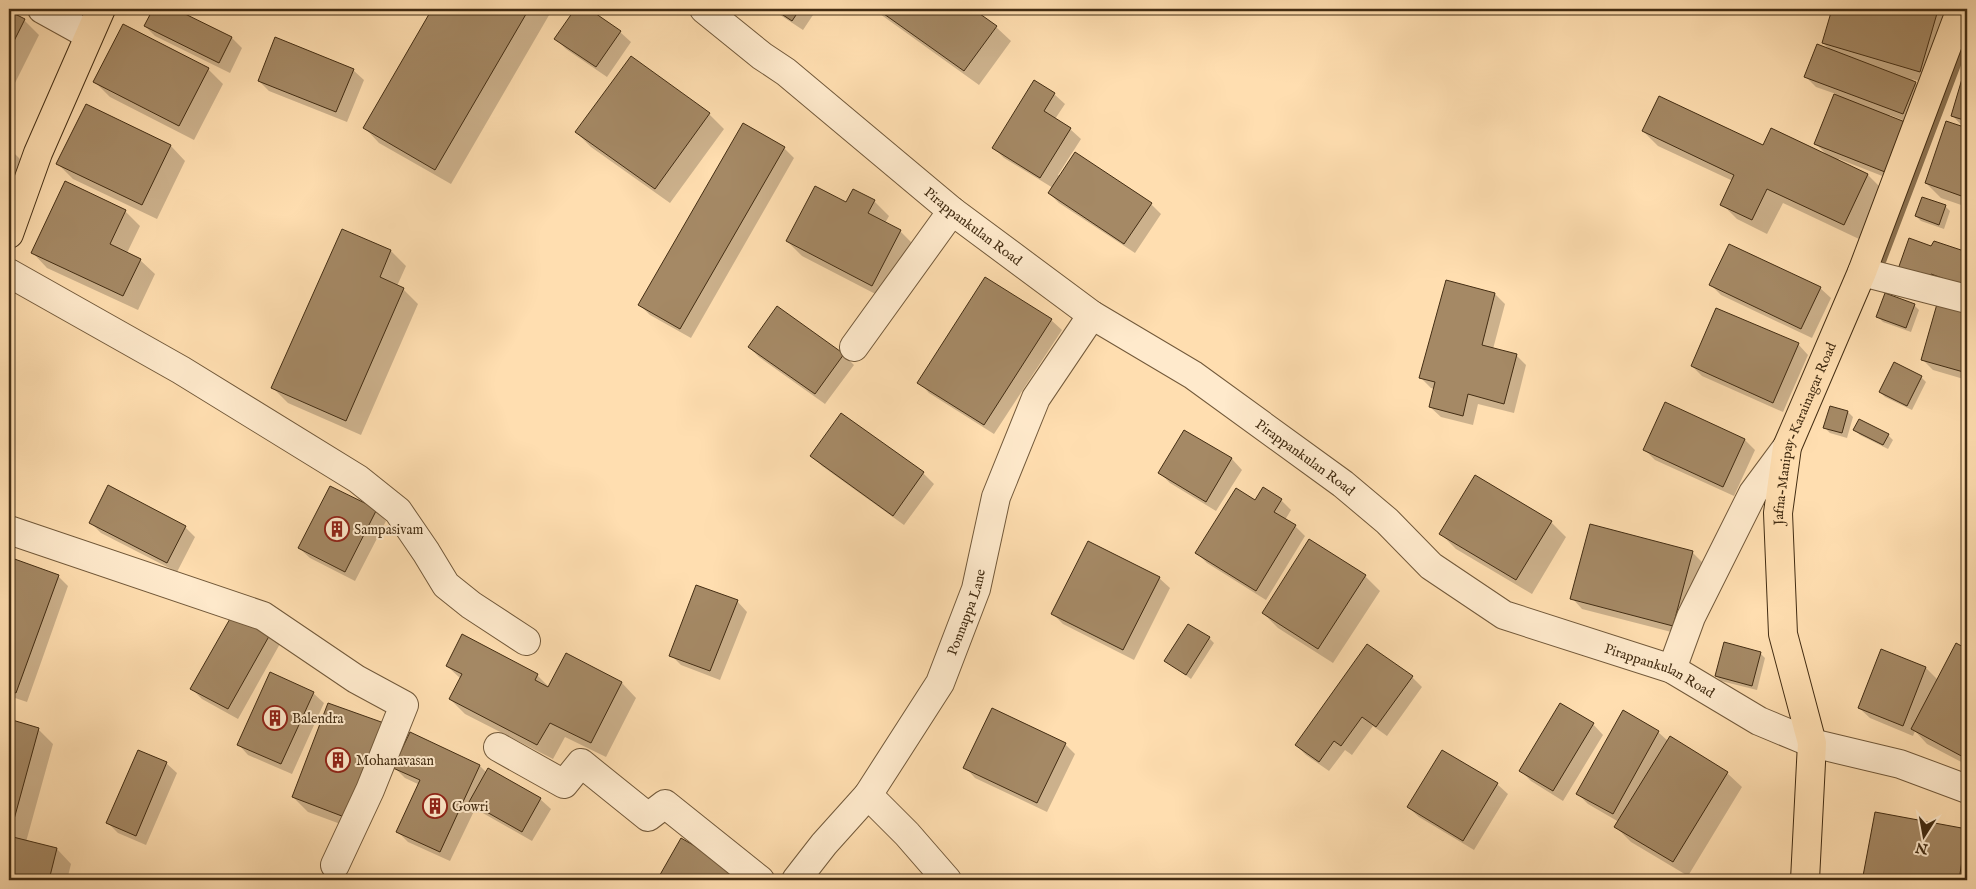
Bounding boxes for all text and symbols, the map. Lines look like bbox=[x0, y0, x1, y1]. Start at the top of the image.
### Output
street label: Pirappankulan Road bbox=[920, 183, 1026, 270]
street label: Jafna-Manipay-Karainagar Road bbox=[1770, 339, 1841, 527]
street label: Pirappankulan Road bbox=[1252, 415, 1359, 500]
building icon: Sampasivam bbox=[324, 516, 350, 542]
place label: Sampasivam bbox=[354, 521, 423, 539]
street label: Ponnappa Lane bbox=[943, 567, 990, 658]
street label: Pirappankulan Road bbox=[1602, 640, 1718, 703]
building icon: Balendra bbox=[262, 705, 288, 731]
place label: Balendra bbox=[292, 710, 345, 728]
building icon: Mohanavasan bbox=[325, 747, 351, 773]
place label: Mohanavasan bbox=[356, 752, 435, 770]
building icon: Gowri bbox=[422, 793, 448, 819]
place label: Gowri bbox=[452, 798, 489, 816]
north arrow bbox=[1898, 812, 1948, 862]
text: N bbox=[1914, 838, 1930, 858]

